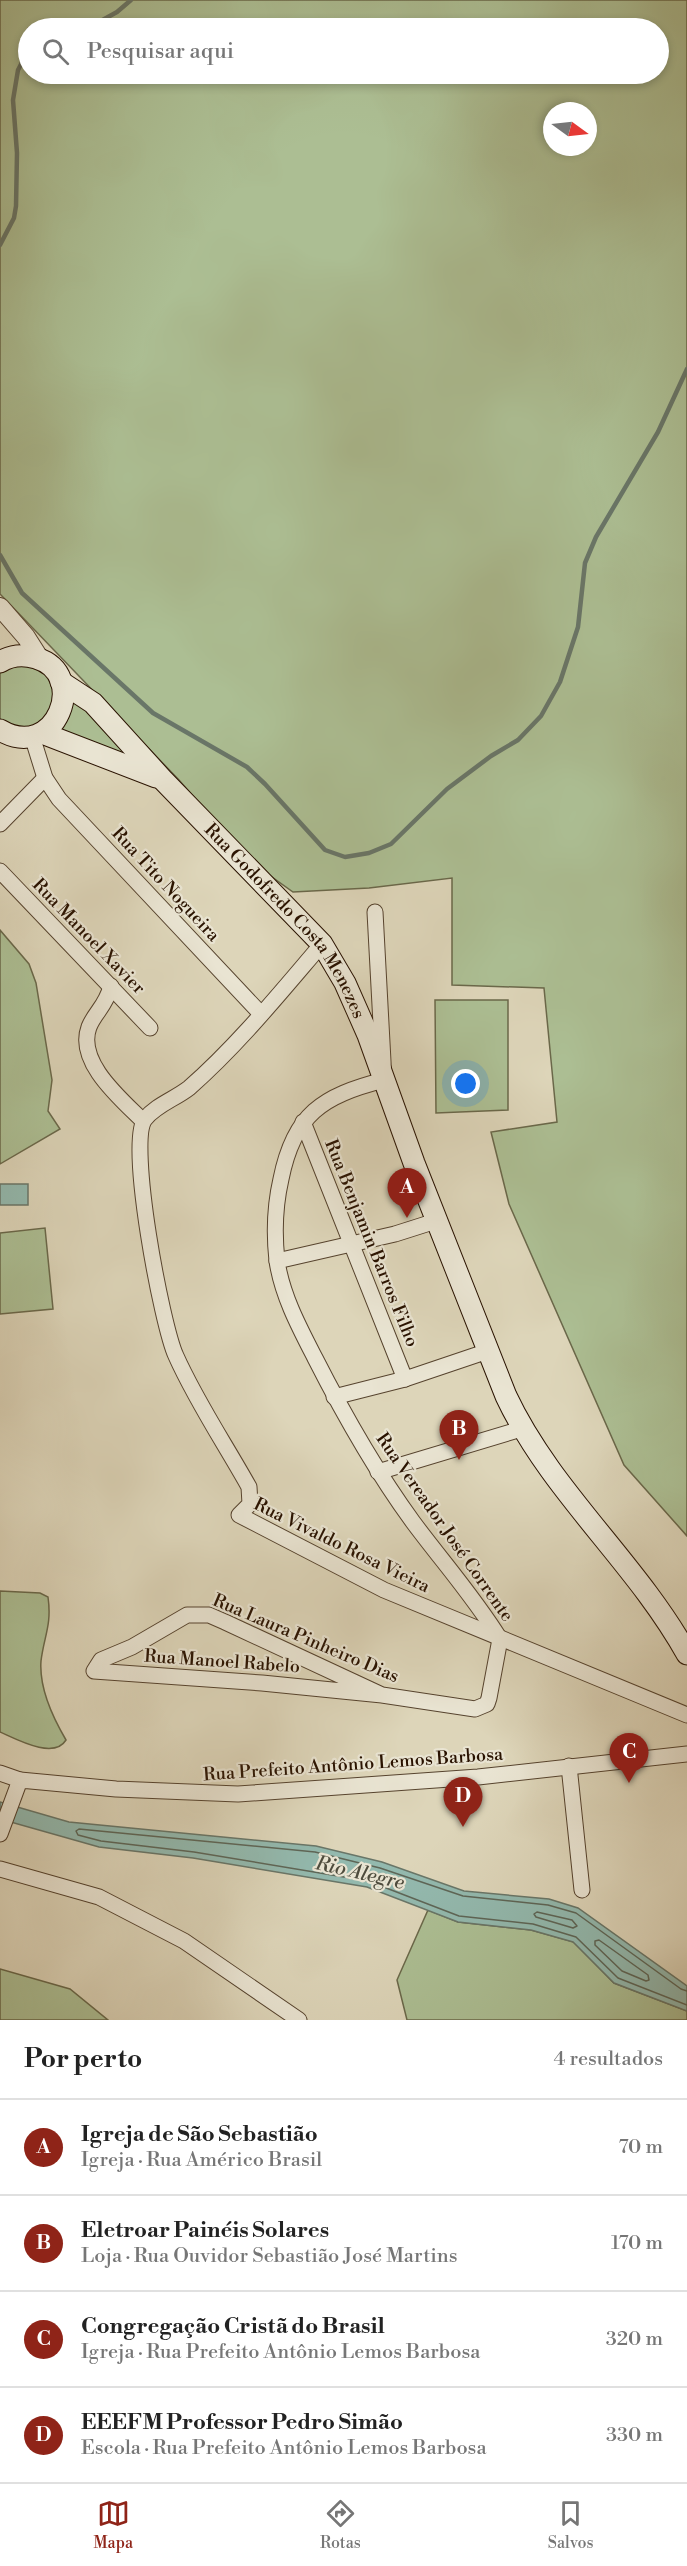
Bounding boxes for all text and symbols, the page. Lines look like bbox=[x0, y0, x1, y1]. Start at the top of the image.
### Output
search box bbox=[18, 18, 669, 84]
icon: search bbox=[39, 35, 72, 68]
text: Pesquisar aqui bbox=[87, 38, 234, 65]
north arrow bbox=[543, 102, 597, 156]
street label: Rua Godofredo Costa Menezes bbox=[199, 818, 370, 1022]
street label: Rua Tito Nogueira bbox=[107, 822, 225, 947]
street label: Rua Manoel Xavier bbox=[27, 873, 150, 999]
your location bbox=[451, 1069, 480, 1098]
street label: Rua Benjamin Barros Filho bbox=[319, 1136, 424, 1350]
pin: A bbox=[388, 1168, 426, 1218]
pin: B bbox=[440, 1410, 478, 1460]
street label: Rua Vereador José Corrente bbox=[370, 1428, 519, 1626]
street label: Rua Vivaldo Rosa Vieira bbox=[250, 1493, 435, 1599]
street label: Rua Laura Pinheiro Dias bbox=[209, 1589, 403, 1688]
street label: Rua Manoel Rabelo bbox=[143, 1645, 301, 1678]
pin: C bbox=[610, 1734, 648, 1783]
street label: Rua Prefeito Antônio Lemos Barbosa bbox=[202, 1742, 505, 1786]
pin: D bbox=[444, 1778, 482, 1827]
water label: Rio Alegre bbox=[312, 1851, 407, 1896]
text: Por perto bbox=[24, 2043, 142, 2075]
text: 4 resultados bbox=[553, 2047, 663, 2072]
text: Igreja de São Sebastião bbox=[81, 2121, 318, 2148]
text: A bbox=[36, 2135, 51, 2160]
text: 70 m bbox=[619, 2135, 663, 2160]
text: Igreja · Rua Américo Brasil bbox=[81, 2148, 322, 2173]
text: Eletroar Painéis Solares bbox=[81, 2217, 329, 2244]
text: B bbox=[36, 2231, 51, 2256]
text: 170 m bbox=[611, 2231, 663, 2256]
text: Loja · Rua Ouvidor Sebastião José Martins bbox=[81, 2244, 458, 2269]
text: Congregação Cristã do Brasil bbox=[81, 2313, 385, 2340]
text: C bbox=[36, 2327, 51, 2352]
text: 320 m bbox=[606, 2327, 663, 2352]
text: Igreja · Rua Prefeito Antônio Lemos Barbosa bbox=[81, 2340, 480, 2365]
text: EEEFM Professor Pedro Simão bbox=[81, 2409, 403, 2436]
text: D bbox=[36, 2423, 51, 2448]
text: 330 m bbox=[606, 2423, 663, 2448]
text: Escola · Rua Prefeito Antônio Lemos Barbosa bbox=[81, 2436, 487, 2461]
tab: Mapa bbox=[93, 2497, 133, 2553]
tab: Rotas bbox=[320, 2497, 361, 2553]
tab: Salvos bbox=[548, 2497, 594, 2553]

